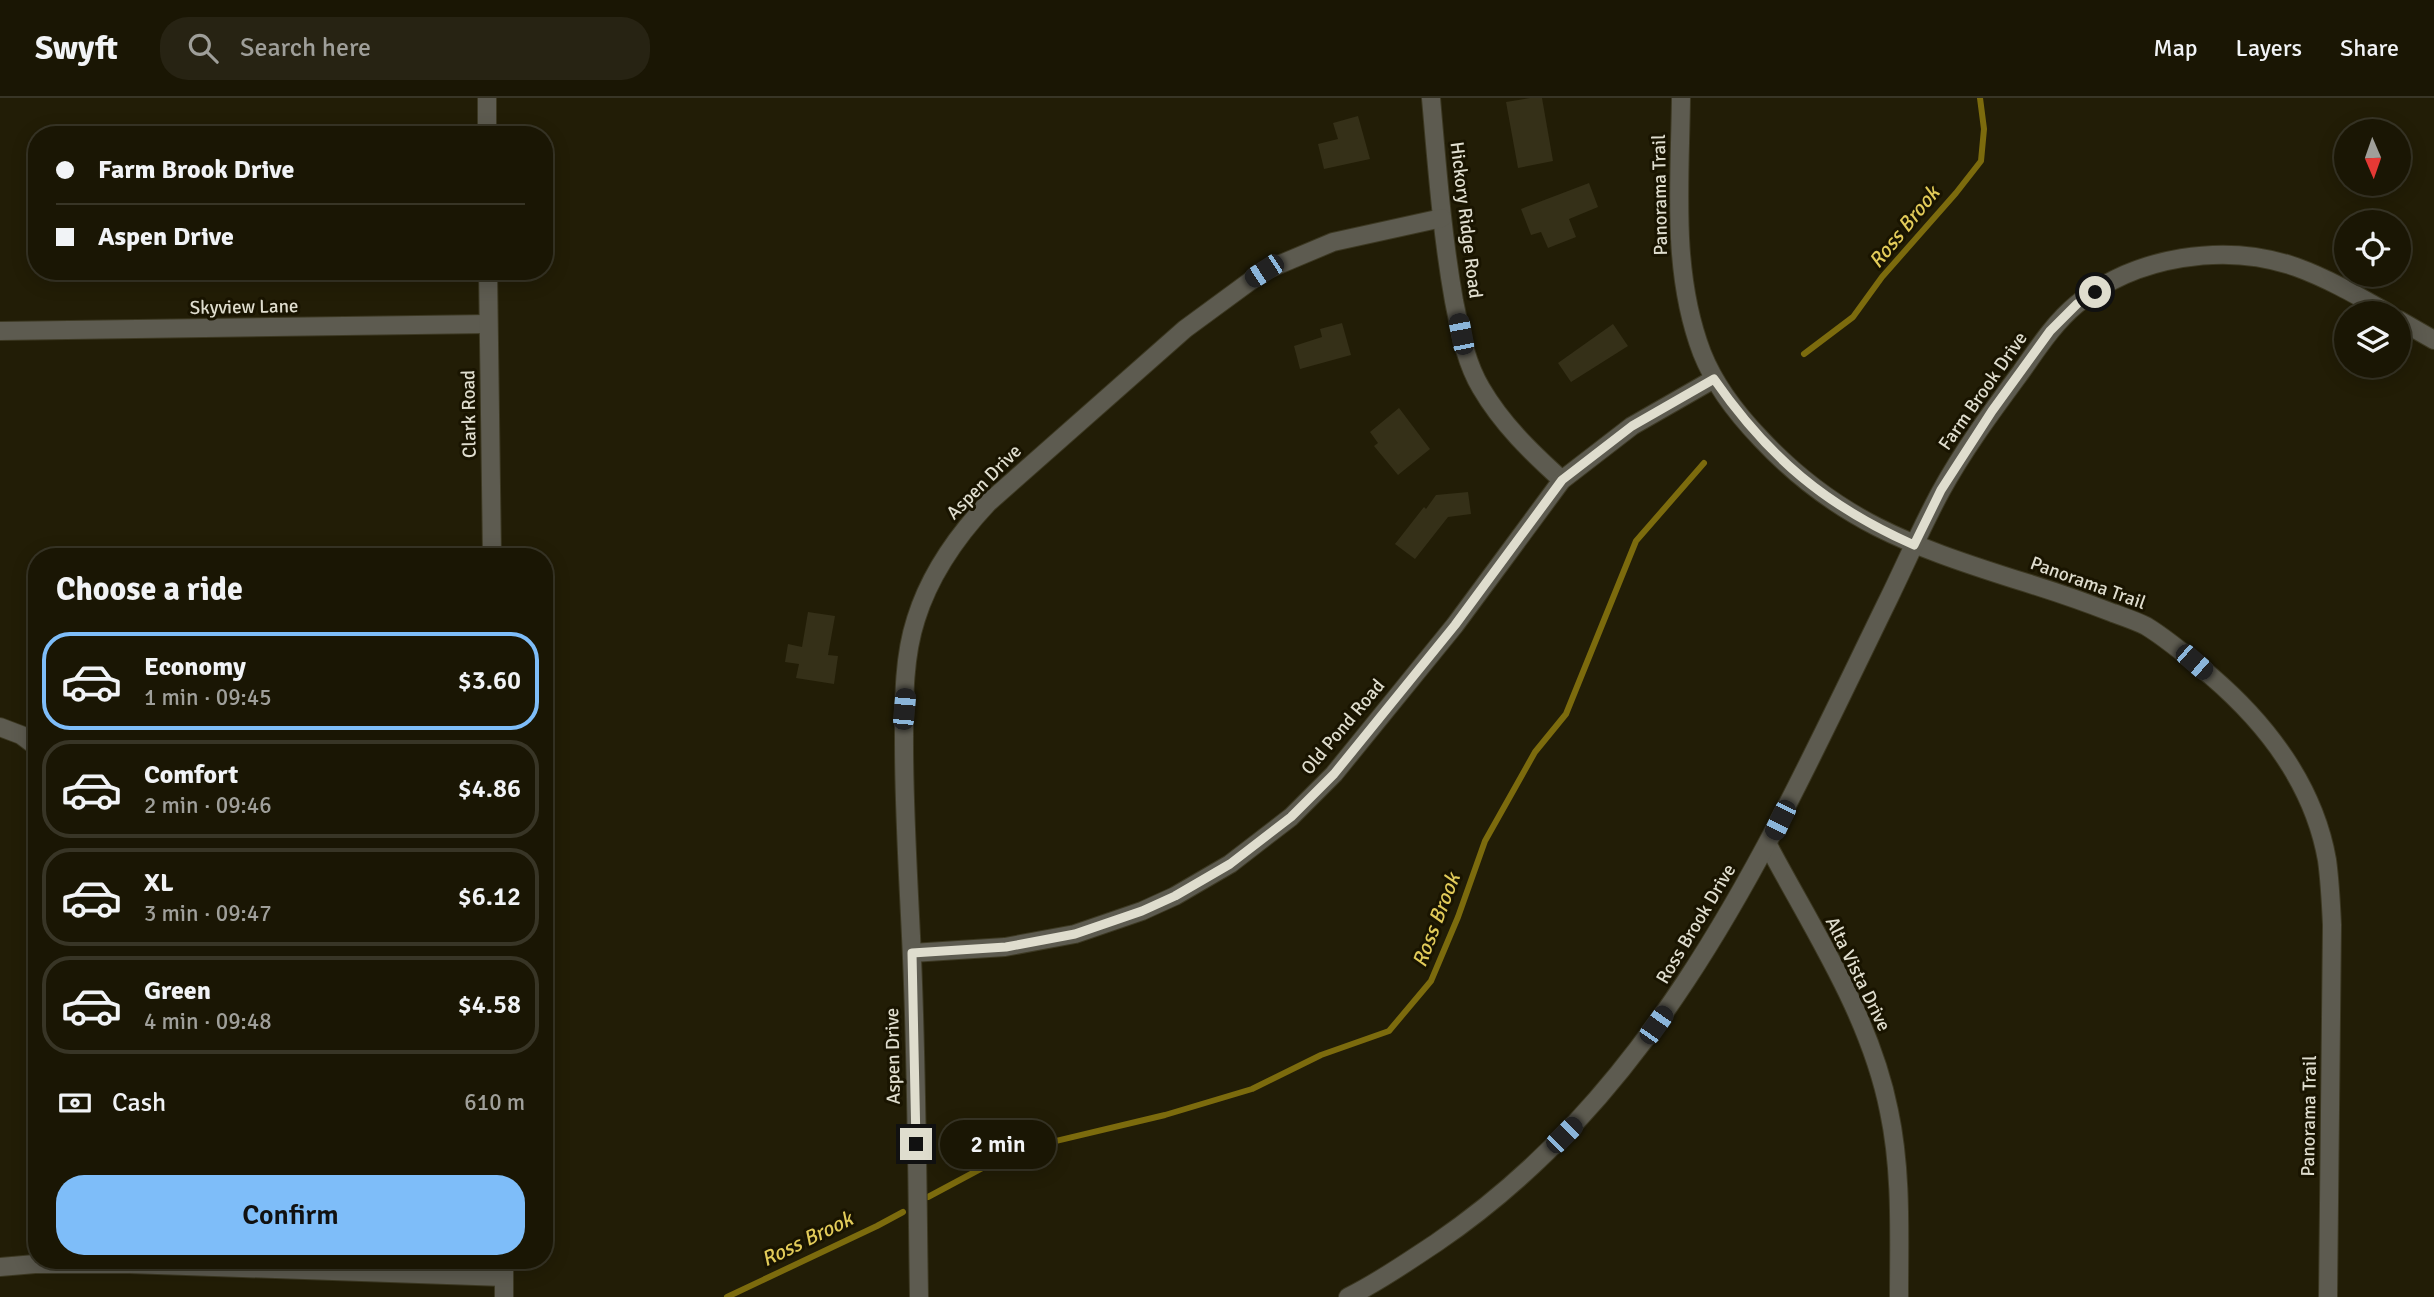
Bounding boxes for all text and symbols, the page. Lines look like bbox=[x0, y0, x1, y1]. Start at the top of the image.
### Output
search box bbox=[160, 17, 650, 80]
text: Swyft bbox=[35, 28, 118, 69]
icon: search bbox=[184, 29, 222, 67]
text: Search here bbox=[240, 32, 371, 64]
text: Map bbox=[2153, 33, 2198, 63]
text: Layers bbox=[2236, 33, 2302, 63]
text: Share bbox=[2340, 33, 2399, 63]
north arrow bbox=[2334, 119, 2412, 196]
map controls bbox=[2334, 119, 2411, 378]
street label: Panorama Trail bbox=[1647, 134, 1673, 256]
street label: Hickory Ridge Road bbox=[1444, 140, 1488, 300]
text: Farm Brook Drive bbox=[98, 154, 294, 186]
water label: Ross Brook bbox=[1863, 179, 1947, 273]
button: locate bbox=[2334, 210, 2411, 287]
text: Aspen Drive bbox=[98, 221, 234, 253]
car bbox=[1241, 251, 1288, 291]
route start bbox=[2079, 276, 2111, 308]
street label: Skyview Lane bbox=[189, 294, 299, 320]
button: layers bbox=[2334, 301, 2411, 378]
car bbox=[1447, 311, 1476, 357]
street label: Farm Brook Drive bbox=[1933, 327, 2033, 455]
street label: Clark Road bbox=[456, 370, 482, 458]
street label: Aspen Drive bbox=[941, 439, 1027, 525]
street label: Panorama Trail bbox=[2027, 551, 2149, 615]
text: Choose a ride bbox=[56, 570, 243, 609]
car bbox=[2172, 640, 2217, 684]
icon: car bbox=[60, 650, 123, 713]
text: Economy bbox=[144, 651, 246, 683]
text: $3.60 bbox=[458, 665, 521, 697]
street label: Old Pond Road bbox=[1296, 674, 1390, 780]
text: 1 min · 09:45 bbox=[144, 683, 272, 712]
car bbox=[892, 687, 917, 731]
icon: car bbox=[60, 758, 123, 821]
text: Comfort bbox=[144, 759, 238, 791]
text: $4.86 bbox=[458, 773, 521, 805]
text: 2 min · 09:46 bbox=[144, 791, 272, 820]
car bbox=[1762, 797, 1799, 843]
street label: Ross Brook Drive bbox=[1651, 860, 1741, 988]
icon: car bbox=[60, 866, 123, 929]
text: XL bbox=[144, 867, 174, 899]
water label: Ross Brook bbox=[1406, 867, 1467, 971]
text: $6.12 bbox=[458, 881, 521, 913]
text: 3 min · 09:47 bbox=[144, 899, 272, 928]
street label: Alta Vista Drive bbox=[1820, 913, 1896, 1035]
icon: car bbox=[60, 974, 123, 1037]
text: Green bbox=[144, 975, 211, 1007]
text: $4.58 bbox=[458, 989, 521, 1021]
car bbox=[1636, 1002, 1677, 1048]
text: 4 min · 09:48 bbox=[144, 1007, 272, 1036]
street label: Aspen Drive bbox=[880, 1008, 906, 1104]
street label: Panorama Trail bbox=[2296, 1055, 2322, 1177]
icon: cash bbox=[56, 1084, 94, 1122]
text: Cash bbox=[112, 1087, 166, 1119]
text: 610 m bbox=[464, 1088, 525, 1117]
car bbox=[1542, 1113, 1587, 1157]
callout: 2 min bbox=[940, 1119, 1056, 1168]
route end bbox=[900, 1128, 932, 1160]
text: 2 min bbox=[970, 1130, 1026, 1159]
button: Confirm bbox=[56, 1175, 525, 1255]
water label: Ross Brook bbox=[757, 1205, 859, 1272]

